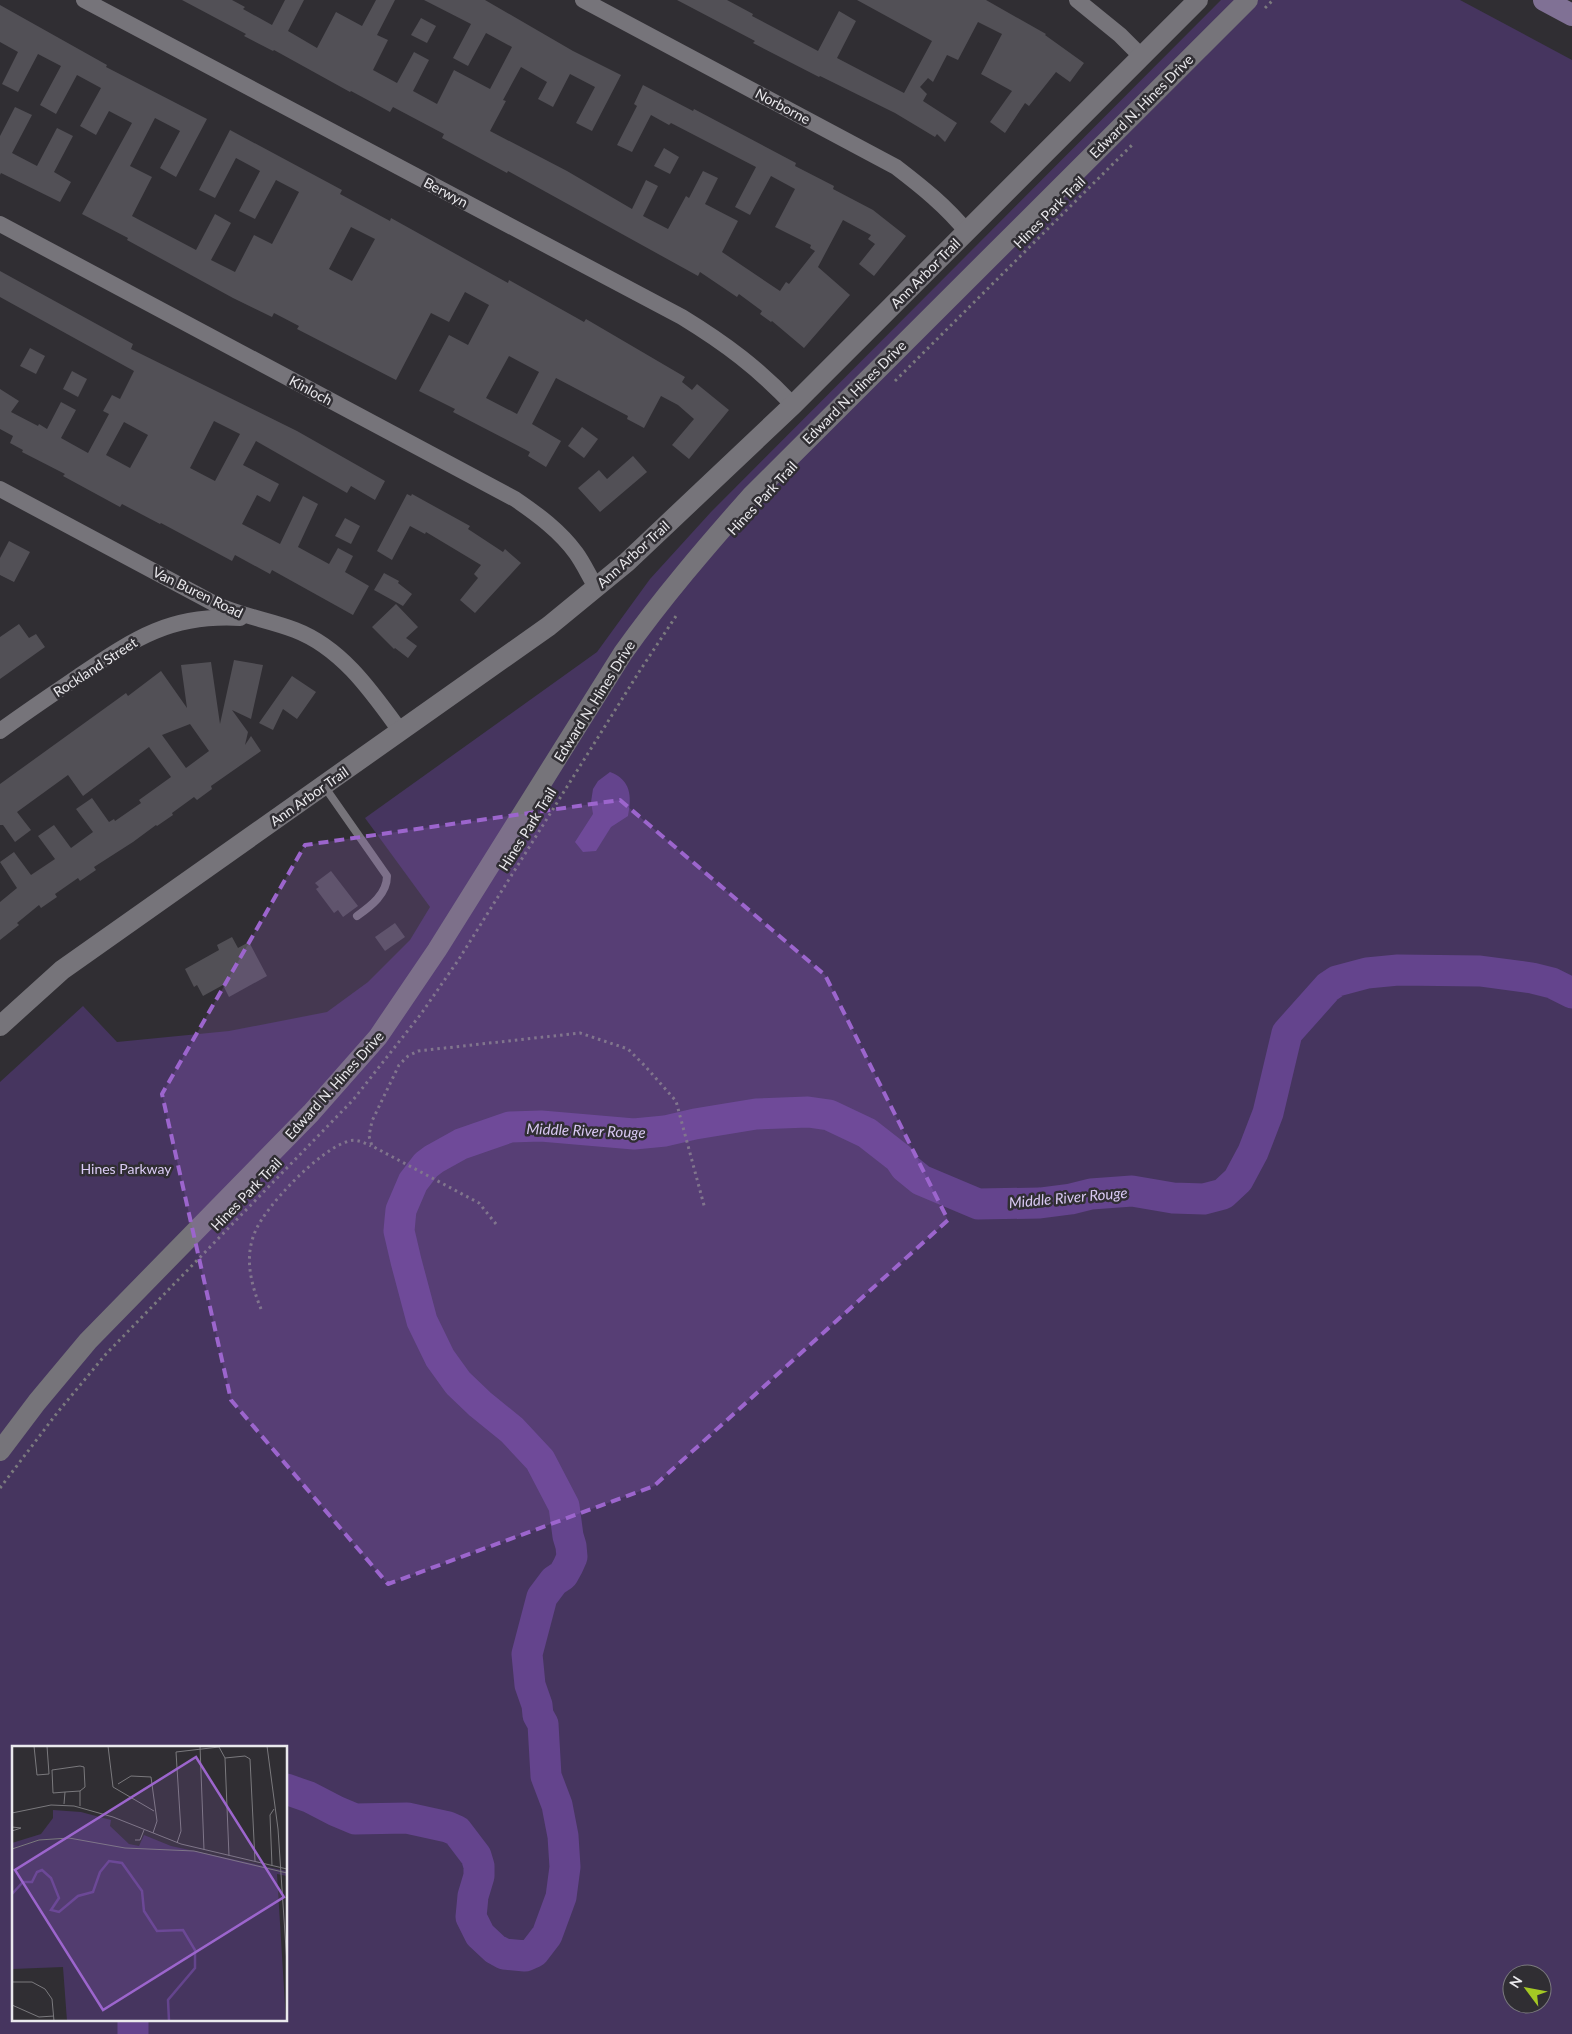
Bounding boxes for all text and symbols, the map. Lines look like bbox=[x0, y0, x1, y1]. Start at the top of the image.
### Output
street label: Edward N. Hines Drive bbox=[1086, 51, 1196, 161]
street label: Norborne bbox=[753, 85, 813, 127]
street label: Berwyn bbox=[421, 173, 471, 211]
street label: Hines Park Trail bbox=[1010, 173, 1088, 251]
street label: Ann Arbor Trail bbox=[887, 235, 963, 311]
street label: Edward N. Hines Drive bbox=[799, 337, 909, 447]
street label: Kinloch bbox=[287, 372, 335, 408]
street label: Hines Park Trail bbox=[724, 458, 800, 538]
street label: Ann Arbor Trail bbox=[593, 517, 673, 591]
street label: Van Buren Road bbox=[150, 563, 246, 621]
street label: Rockland Street bbox=[50, 634, 140, 700]
street label: Edward N. Hines Drive bbox=[550, 637, 638, 765]
street label: Ann Arbor Trail bbox=[267, 763, 351, 829]
street label: Hines Park Trail bbox=[495, 784, 559, 874]
street label: Edward N. Hines Drive bbox=[281, 1027, 387, 1143]
water label: Middle River Rouge bbox=[526, 1119, 646, 1141]
street label: Hines Park Trail bbox=[207, 1154, 285, 1234]
park label: Hines Parkway bbox=[80, 1160, 172, 1177]
water label: Middle River Rouge bbox=[1008, 1183, 1128, 1211]
inset map bbox=[12, 1746, 288, 2022]
north arrow bbox=[1502, 1964, 1552, 2014]
text: N bbox=[1505, 1973, 1526, 1991]

